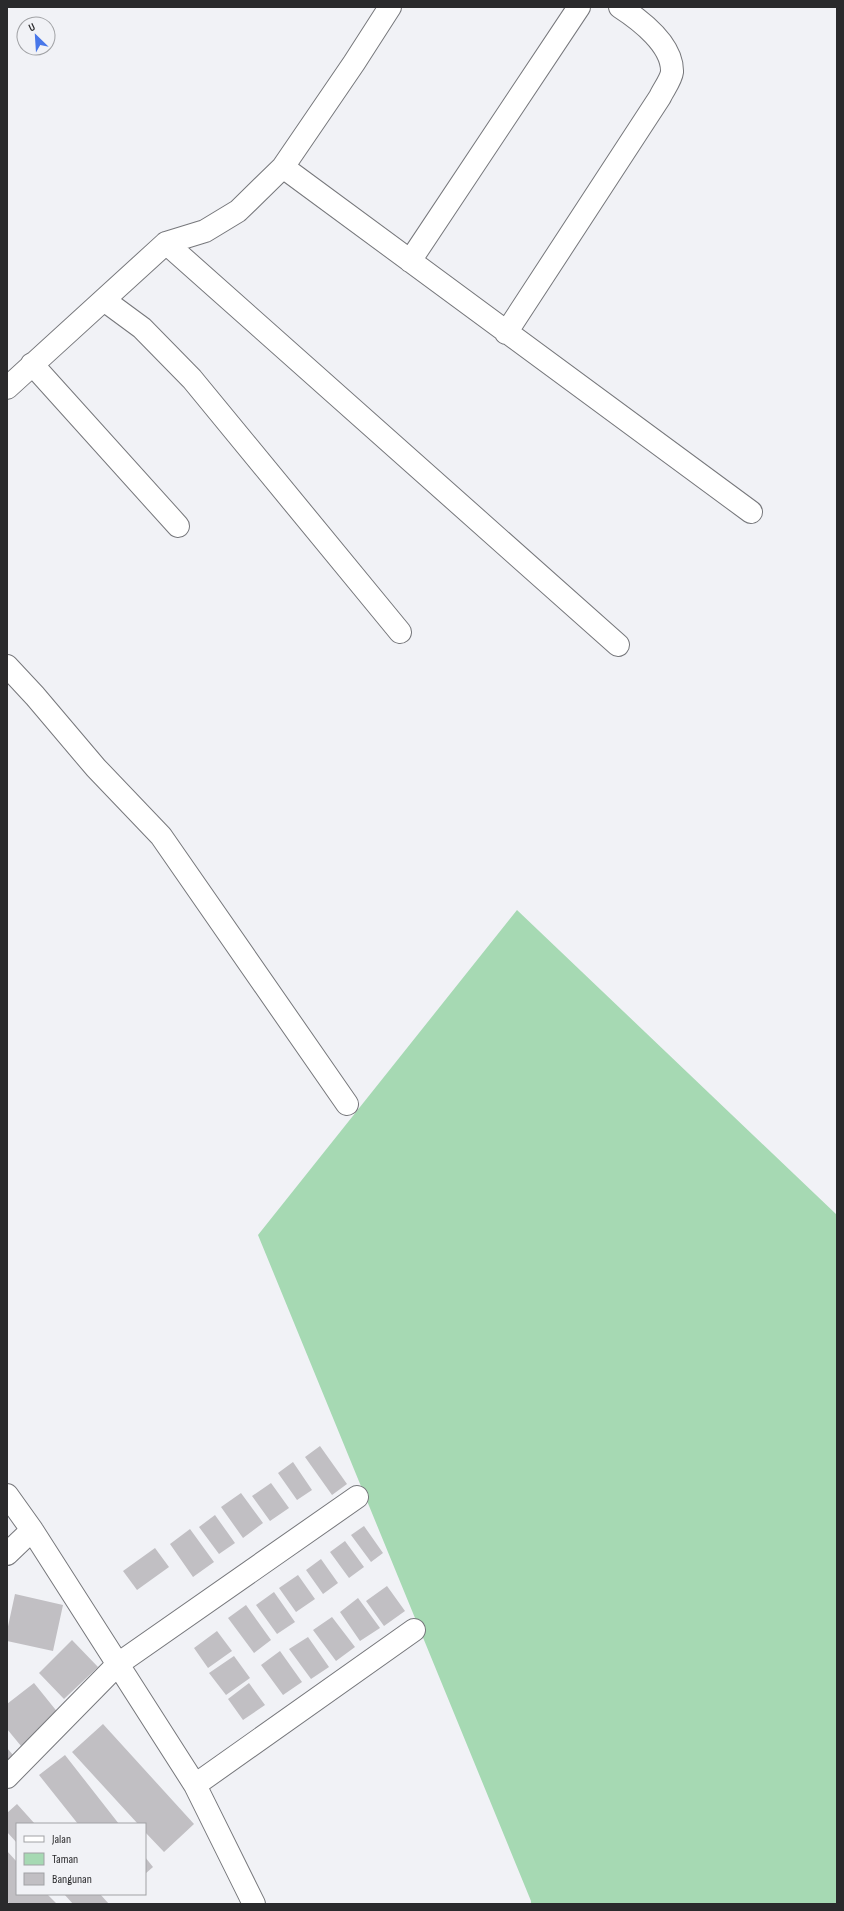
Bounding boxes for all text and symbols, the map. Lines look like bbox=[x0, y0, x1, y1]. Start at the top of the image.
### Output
north arrow bbox=[16, 16, 56, 56]
text: U bbox=[27, 20, 38, 34]
legend bbox=[16, 1823, 146, 1895]
text: Jalan bbox=[51, 1832, 71, 1847]
text: Taman bbox=[52, 1852, 78, 1867]
text: Bangunan bbox=[52, 1872, 92, 1887]

